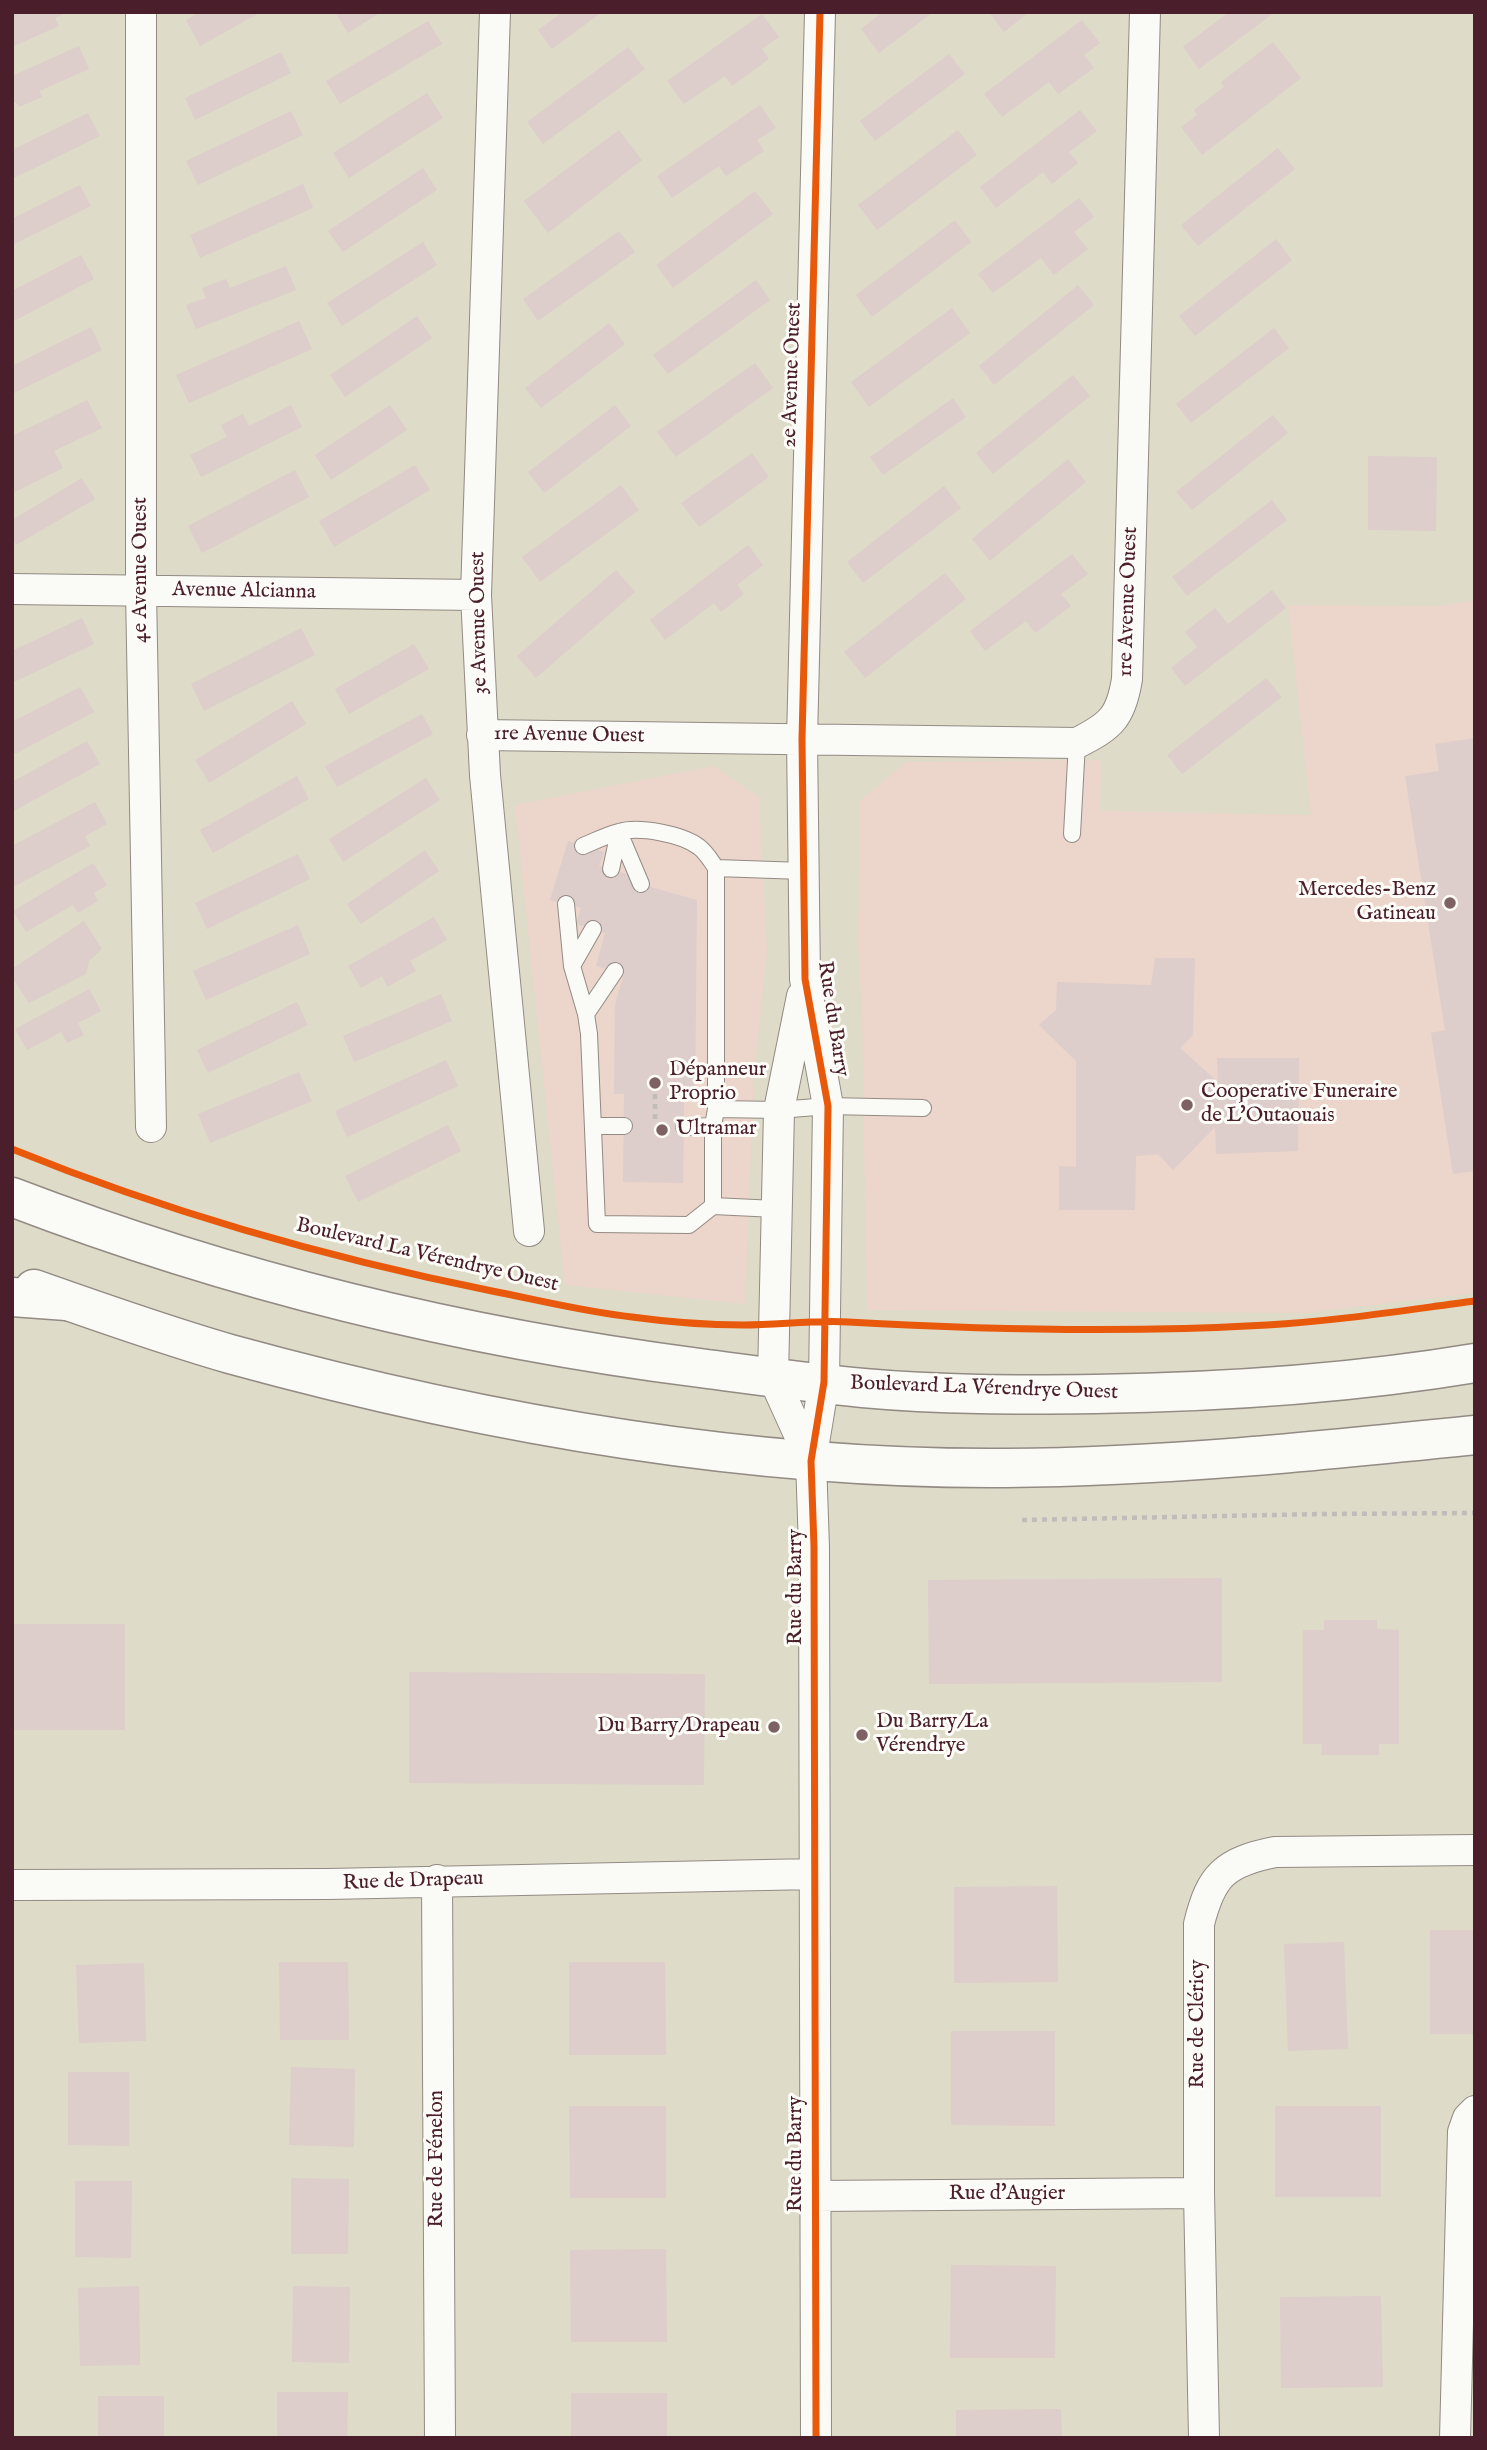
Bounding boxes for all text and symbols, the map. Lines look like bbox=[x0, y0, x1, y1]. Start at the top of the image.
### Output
street label: 2e Avenue Ouest bbox=[778, 302, 808, 448]
street label: 4e Avenue Ouest bbox=[129, 497, 155, 643]
street label: 1re Avenue Ouest bbox=[1114, 526, 1144, 678]
street label: 3e Avenue Ouest bbox=[466, 551, 494, 695]
street label: Avenue Alcianna bbox=[172, 578, 316, 606]
street label: 1re Avenue Ouest bbox=[493, 722, 645, 750]
place label: Mercedes-Benz Gatineau bbox=[1298, 878, 1436, 928]
marker: Mercedes-Benz Gatineau bbox=[1442, 895, 1458, 911]
street label: Rue du Barry bbox=[810, 960, 854, 1078]
place label: Dépanneur Proprio bbox=[669, 1058, 767, 1108]
marker: Dépanneur Proprio bbox=[647, 1075, 663, 1091]
place label: Cooperative Funeraire de L'Outaouais bbox=[1201, 1080, 1397, 1130]
marker: Cooperative Funeraire de L'Outaouais bbox=[1179, 1097, 1195, 1113]
place label: Ultramar bbox=[676, 1117, 757, 1143]
marker: Ultramar bbox=[654, 1122, 670, 1138]
street label: Boulevard La Vérendrye Ouest bbox=[293, 1214, 561, 1298]
street label: Boulevard La Vérendrye Ouest bbox=[850, 1372, 1118, 1406]
street label: Rue du Barry bbox=[784, 1529, 810, 1645]
place label: Du Barry/La Vérendrye bbox=[876, 1710, 988, 1760]
place label: Du Barry/Drapeau bbox=[597, 1714, 760, 1740]
marker: Du Barry/Drapeau bbox=[766, 1719, 782, 1735]
marker: Du Barry/La Vérendrye bbox=[854, 1727, 870, 1743]
street label: Rue de Drapeau bbox=[342, 1867, 484, 1897]
street label: Rue de Cléricy bbox=[1186, 1959, 1212, 2089]
street label: Rue de Fénelon bbox=[425, 2090, 451, 2228]
street label: Rue du Barry bbox=[784, 2096, 810, 2212]
street label: Rue d'Augier bbox=[949, 2182, 1065, 2208]

